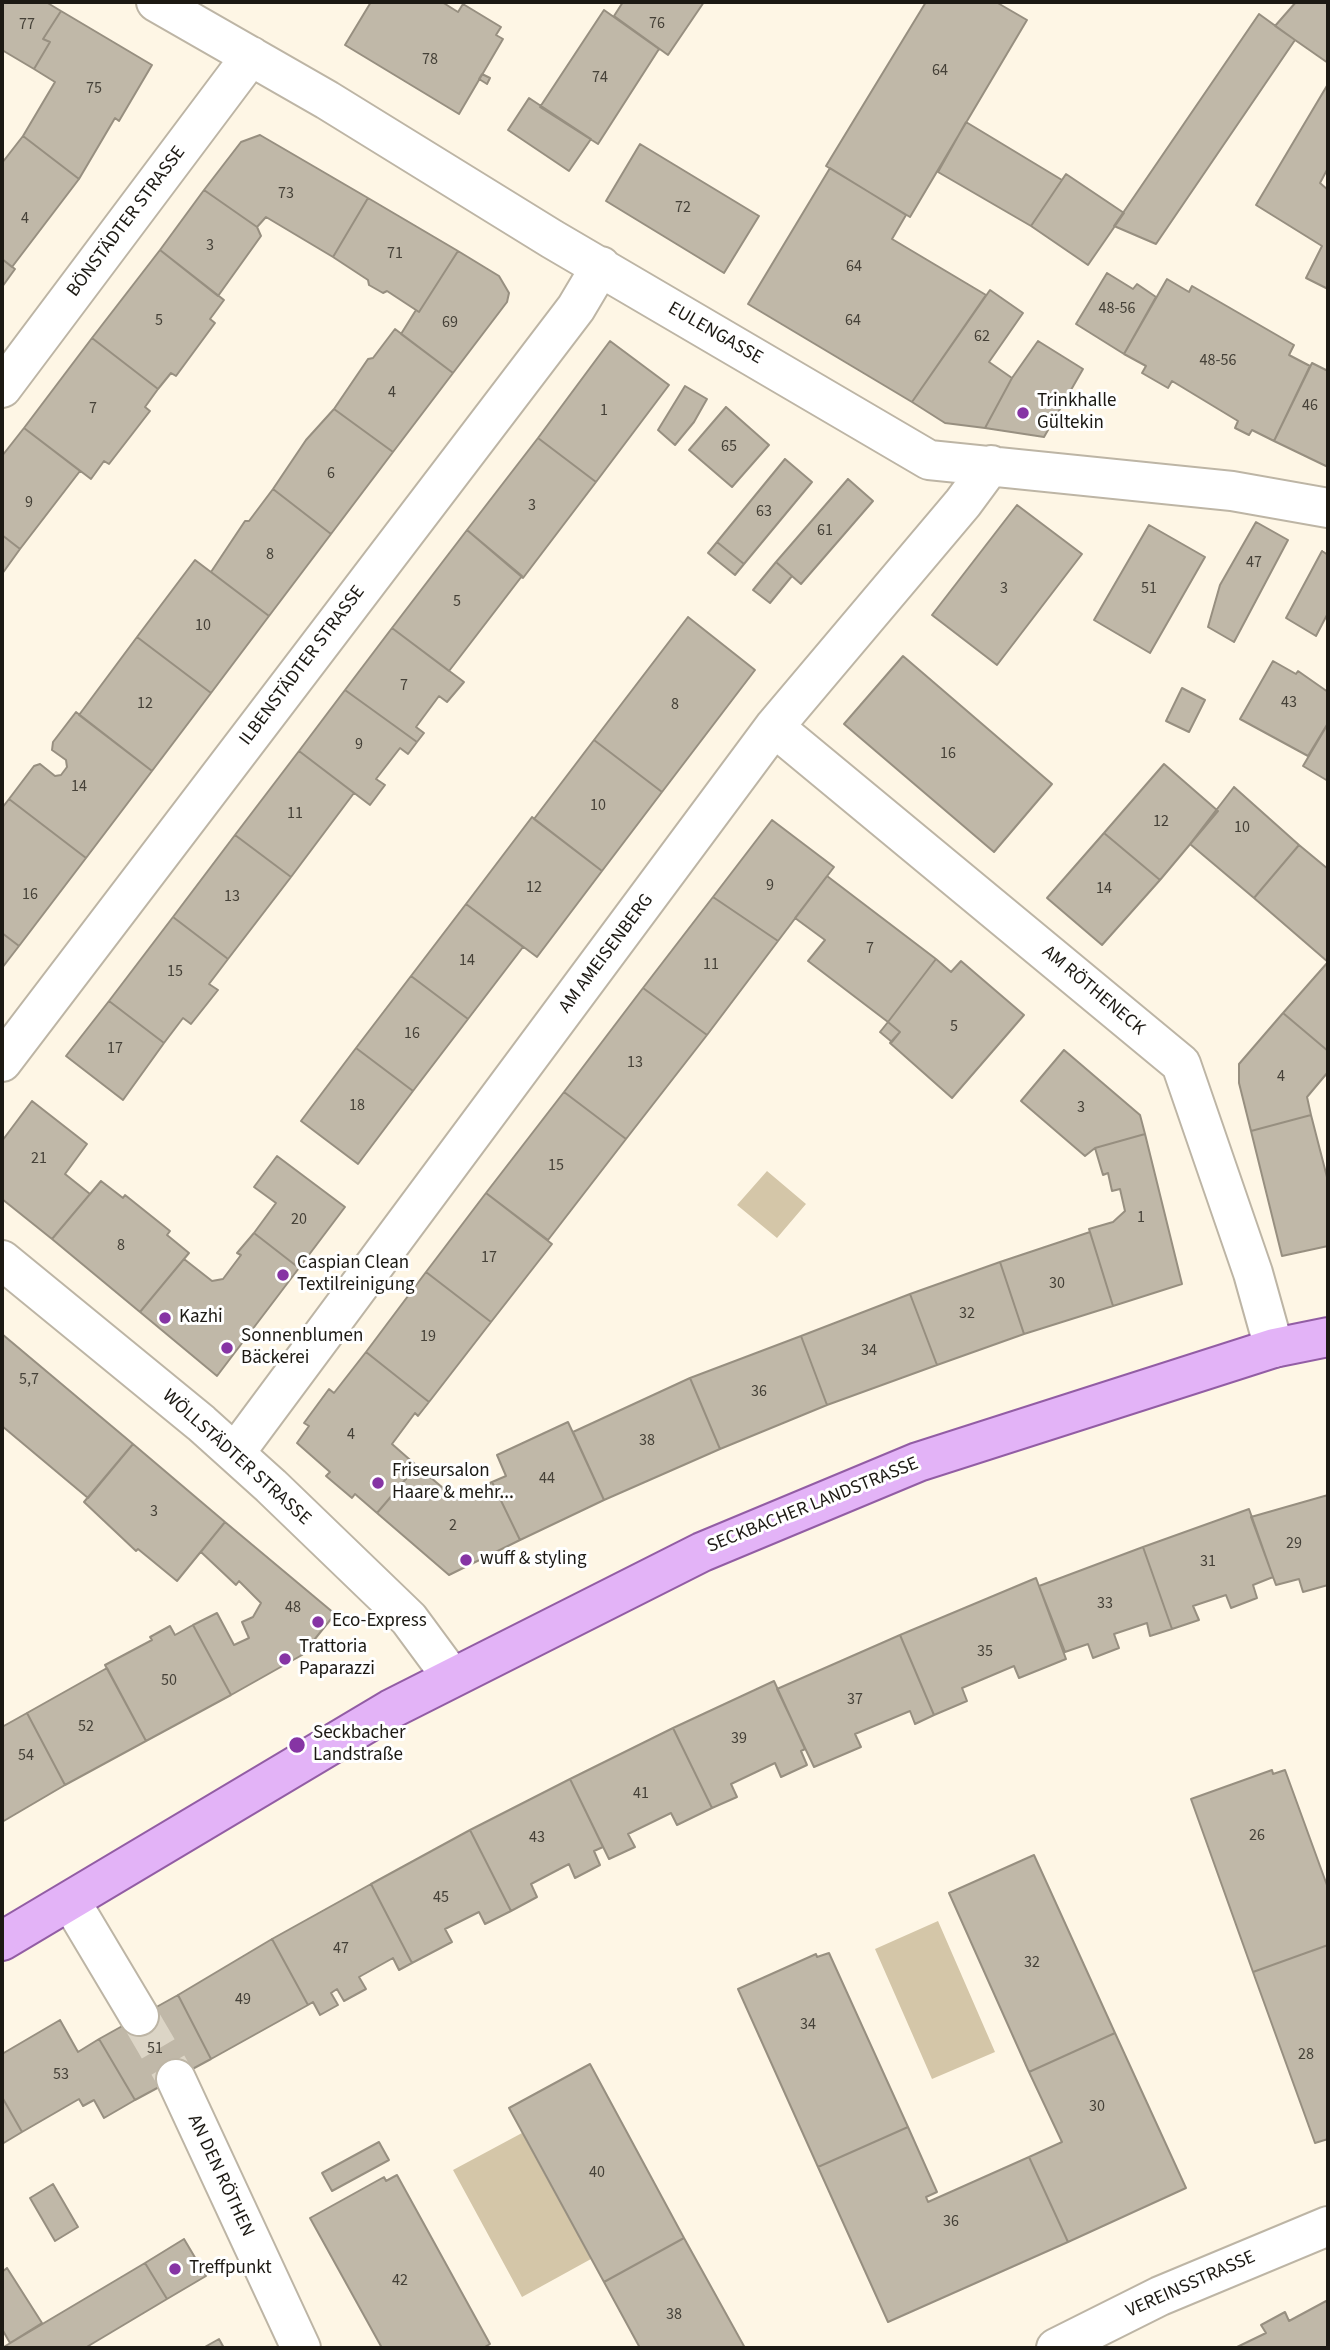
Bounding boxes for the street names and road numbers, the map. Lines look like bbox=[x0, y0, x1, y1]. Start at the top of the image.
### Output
street label: BÖNSTÄDTER STRASSE bbox=[63, 142, 191, 302]
street label: EULENGASSE bbox=[663, 298, 767, 370]
street label: ILBENSTÄDTER STRASSE bbox=[235, 582, 371, 750]
street label: AM AMEISENBERG bbox=[555, 890, 659, 1018]
street label: AM RÖTHENECK bbox=[1037, 941, 1149, 1041]
street label: WÖLLSTÄDTER STRASSE bbox=[157, 1385, 315, 1531]
street label: SECKBACHER LANDSTRASSE bbox=[704, 1453, 922, 1559]
street label: AN DEN RÖTHEN bbox=[182, 2111, 258, 2241]
street label: VEREINSSTRASSE bbox=[1123, 2246, 1259, 2324]

